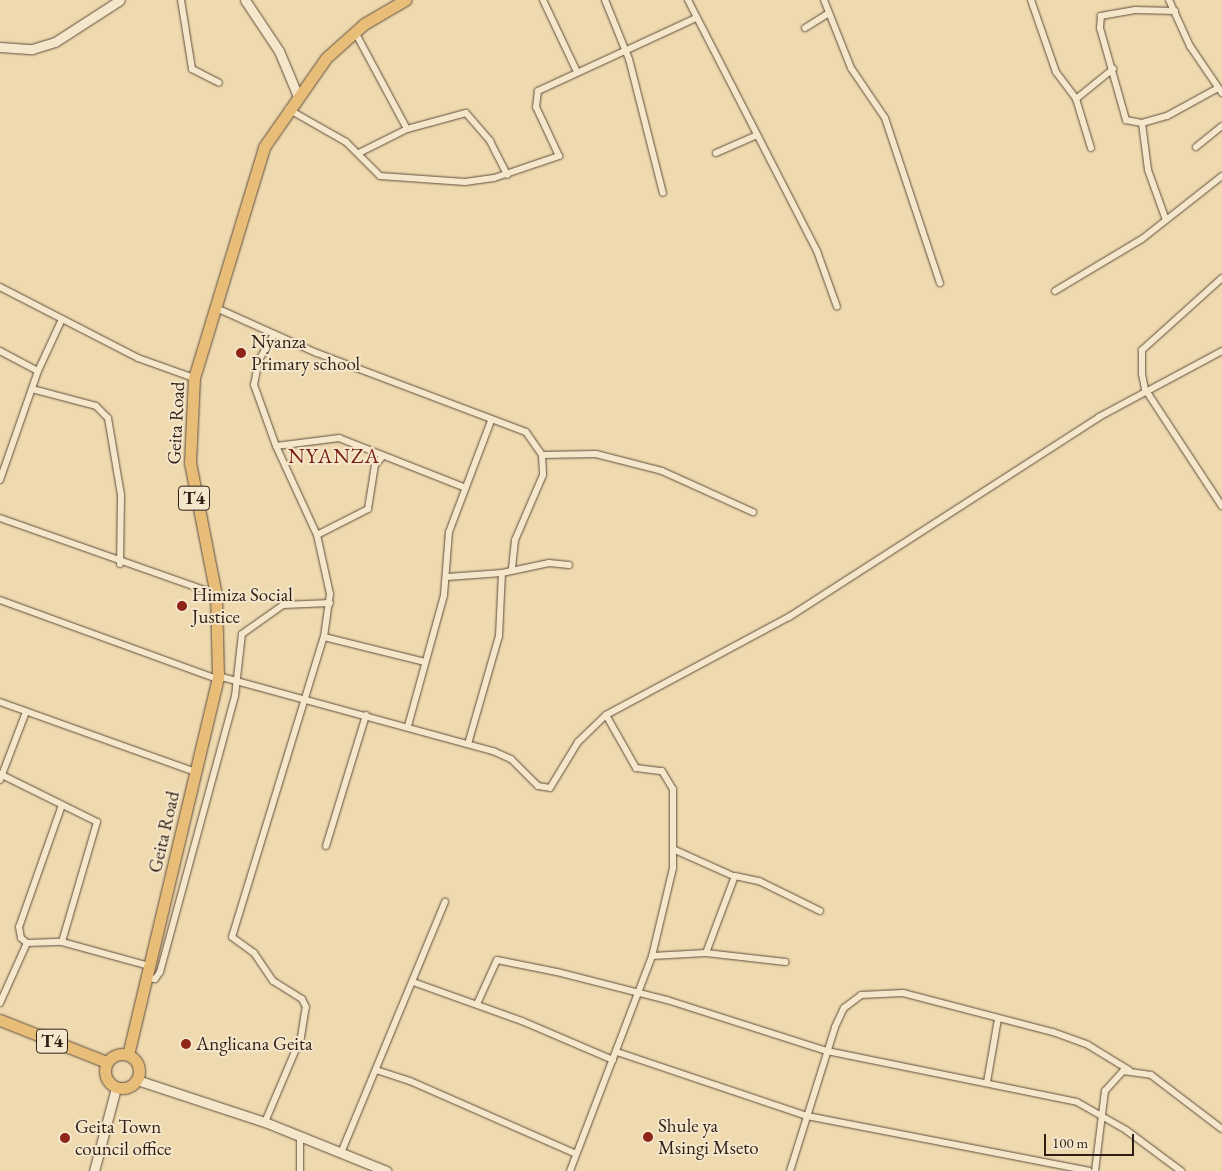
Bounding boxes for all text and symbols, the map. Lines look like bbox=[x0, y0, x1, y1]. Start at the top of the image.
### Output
place label: Nyanza Primary school bbox=[251, 331, 360, 375]
marker: Nyanza Primary school bbox=[235, 347, 247, 359]
street label: Geita Road bbox=[162, 381, 190, 465]
district label: NYANZA bbox=[287, 443, 381, 469]
road number: T4 bbox=[178, 482, 210, 514]
place label: Himiza Social Justice bbox=[192, 584, 293, 628]
marker: Himiza Social Justice bbox=[176, 600, 188, 612]
street label: Geita Road bbox=[144, 789, 184, 875]
road number: T4 bbox=[36, 1026, 68, 1056]
place label: Anglicana Geita bbox=[196, 1033, 313, 1055]
marker: Anglicana Geita bbox=[180, 1038, 192, 1050]
place label: Shule ya Msingi Mseto bbox=[658, 1115, 759, 1159]
place label: Geita Town council office bbox=[75, 1116, 171, 1160]
scale bar bbox=[1047, 1124, 1137, 1156]
marker: Shule ya Msingi Mseto bbox=[642, 1131, 654, 1143]
marker: Geita Town council office bbox=[59, 1132, 71, 1144]
text: 100 m bbox=[1052, 1133, 1088, 1152]

